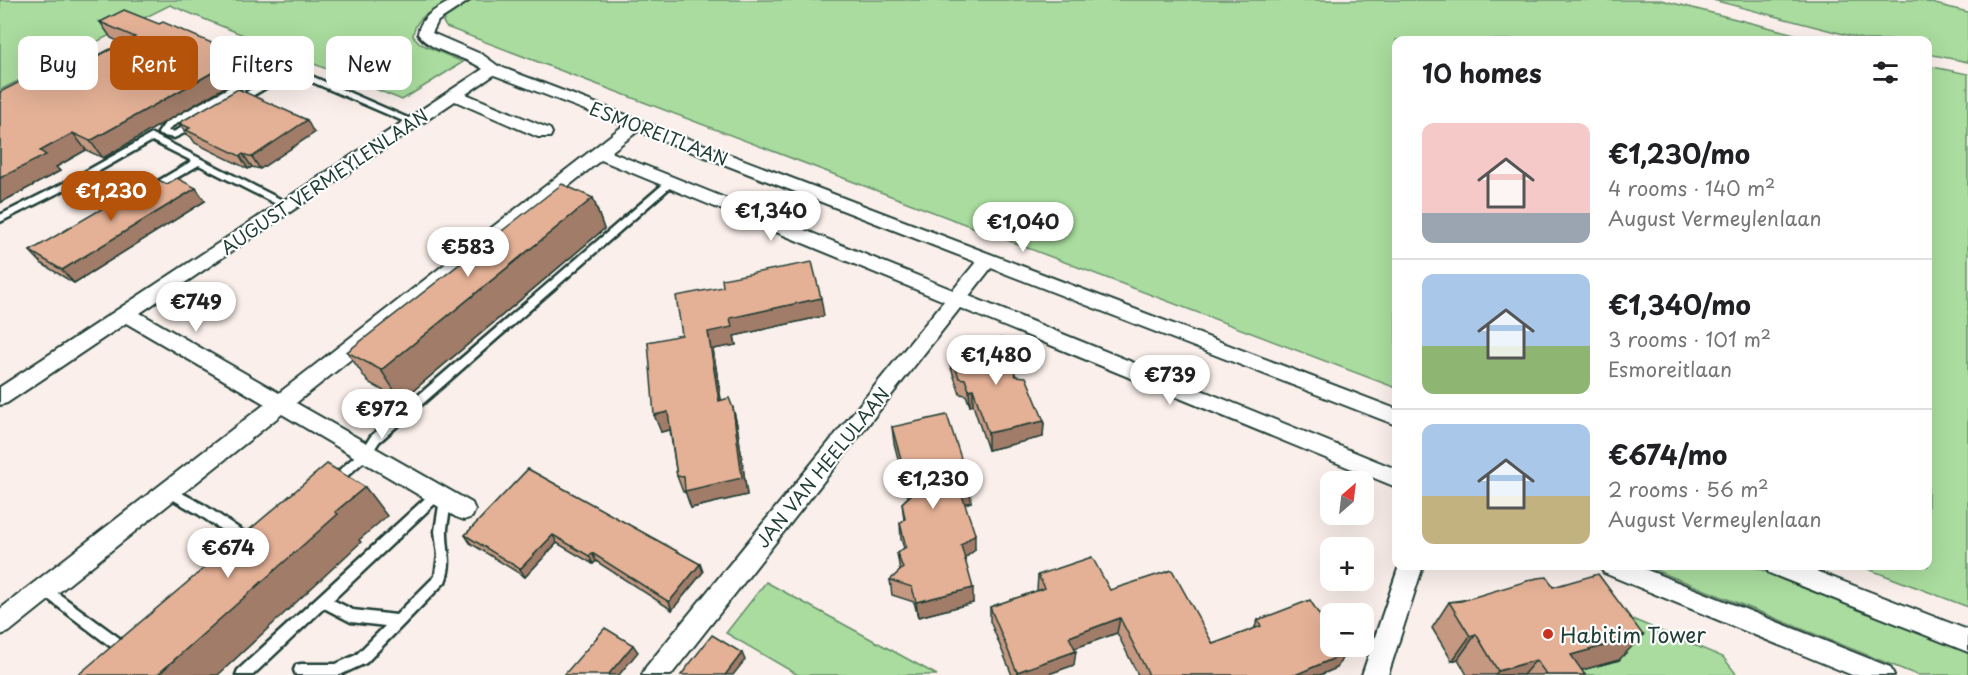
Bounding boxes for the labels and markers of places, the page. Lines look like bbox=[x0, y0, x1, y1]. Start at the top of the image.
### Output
pin: €1,230 bbox=[62, 171, 160, 222]
pin: €1,340 bbox=[722, 191, 820, 242]
pin: €1,040 bbox=[974, 202, 1072, 253]
pin: €583 bbox=[432, 227, 504, 278]
pin: €749 bbox=[160, 282, 232, 333]
pin: €1,480 bbox=[947, 335, 1045, 386]
pin: €739 bbox=[1134, 355, 1206, 406]
pin: €972 bbox=[346, 389, 418, 440]
pin: €1,230 bbox=[884, 459, 982, 510]
pin: €674 bbox=[192, 528, 264, 579]
place label: Habitim Tower bbox=[1560, 618, 1706, 650]
marker: Habitim Tower bbox=[1541, 627, 1555, 641]

